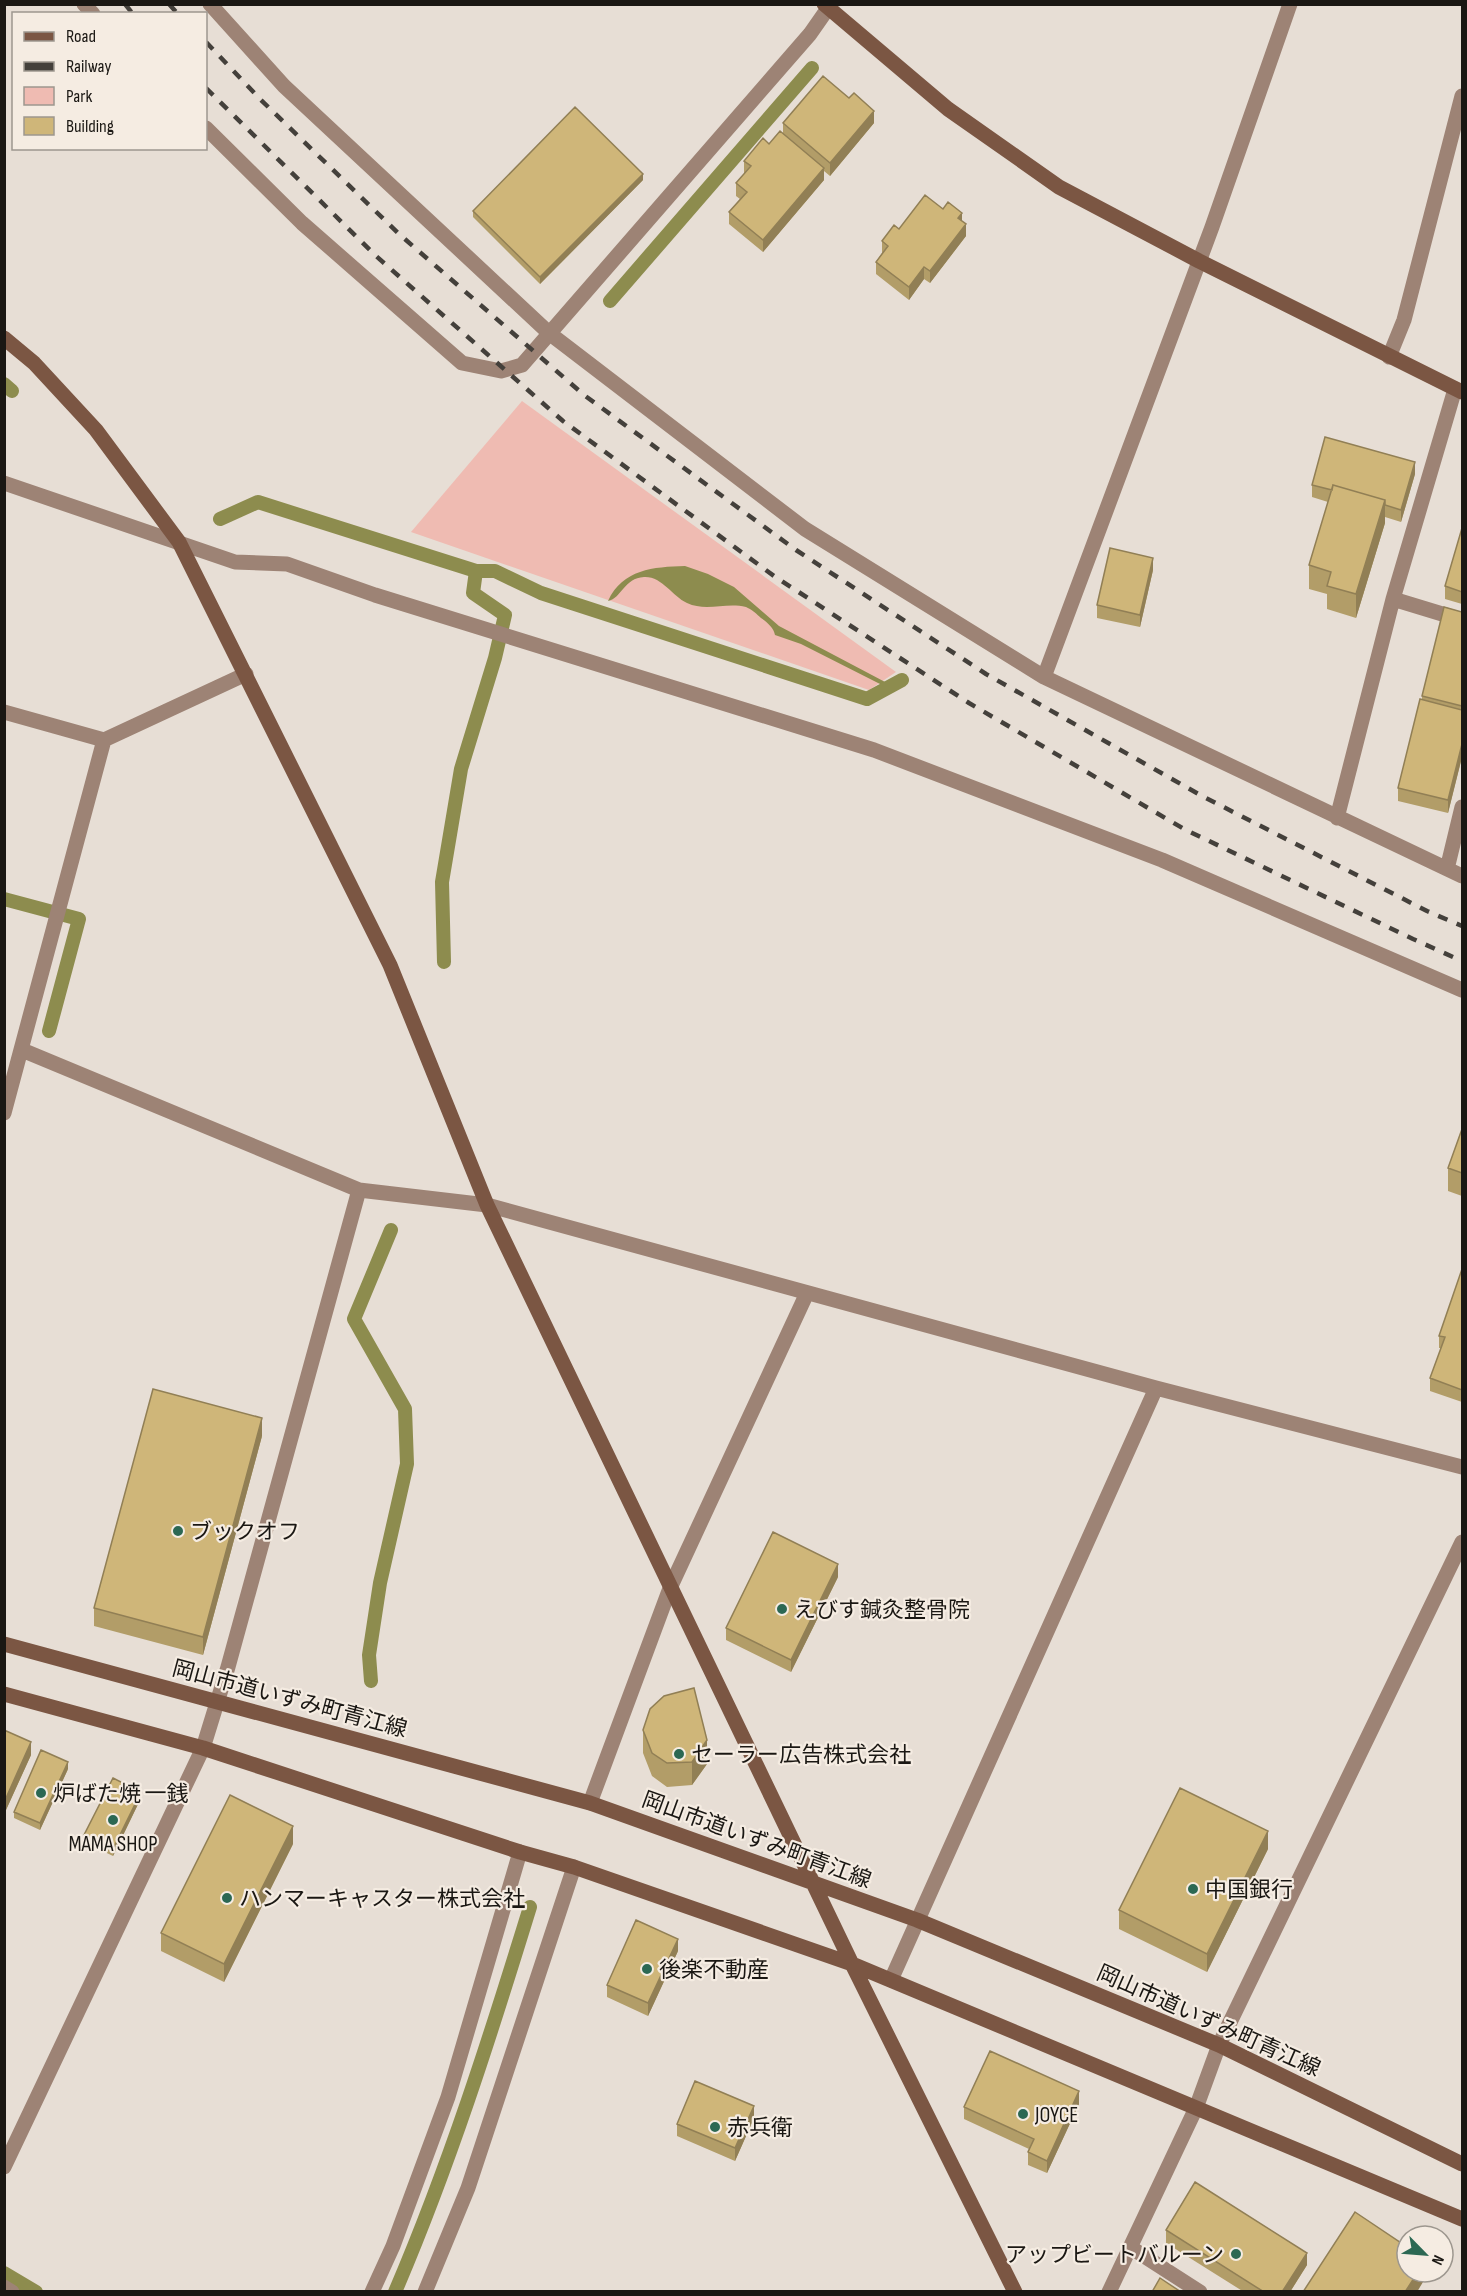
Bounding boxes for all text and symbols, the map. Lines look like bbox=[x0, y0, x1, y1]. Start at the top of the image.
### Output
legend bbox=[12, 12, 207, 150]
text: Road bbox=[66, 26, 96, 47]
text: Railway bbox=[66, 56, 111, 77]
text: Park bbox=[66, 86, 92, 107]
text: Building bbox=[66, 116, 114, 137]
place label: ブックオフ bbox=[190, 1519, 300, 1546]
marker: ブックオフ bbox=[171, 1524, 185, 1538]
place label: えびす鍼灸整骨院 bbox=[794, 1597, 970, 1624]
marker: えびす鍼灸整骨院 bbox=[775, 1602, 789, 1616]
street label: 岡山市道いずみ町青江線 bbox=[169, 1655, 410, 1744]
place label: セーラー広告株式会社 bbox=[691, 1742, 911, 1769]
marker: セーラー広告株式会社 bbox=[672, 1747, 686, 1761]
place label: 炉ばた焼 一銭 bbox=[53, 1781, 189, 1808]
marker: 炉ばた焼 一銭 bbox=[34, 1786, 48, 1800]
street label: 岡山市道いずみ町青江線 bbox=[638, 1786, 875, 1894]
marker: MAMA SHOP bbox=[106, 1813, 120, 1827]
place label: MAMA SHOP bbox=[68, 1831, 158, 1858]
place label: 中国銀行 bbox=[1205, 1877, 1293, 1904]
marker: 中国銀行 bbox=[1186, 1882, 1200, 1896]
place label: ハンマーキャスター株式会社 bbox=[239, 1886, 525, 1913]
marker: ハンマーキャスター株式会社 bbox=[220, 1891, 234, 1905]
place label: 後楽不動産 bbox=[659, 1957, 769, 1984]
street label: 岡山市道いずみ町青江線 bbox=[1092, 1960, 1324, 2083]
marker: 後楽不動産 bbox=[640, 1962, 654, 1976]
place label: JOYCE bbox=[1034, 2102, 1078, 2129]
marker: JOYCE bbox=[1016, 2107, 1030, 2121]
place label: 赤兵衛 bbox=[727, 2115, 793, 2142]
marker: 赤兵衛 bbox=[708, 2120, 722, 2134]
north arrow bbox=[1395, 2224, 1455, 2284]
place label: アップビートバルーン bbox=[1005, 2242, 1224, 2269]
marker: アップビートバルーン bbox=[1229, 2247, 1243, 2261]
text: N bbox=[1427, 2252, 1448, 2268]

